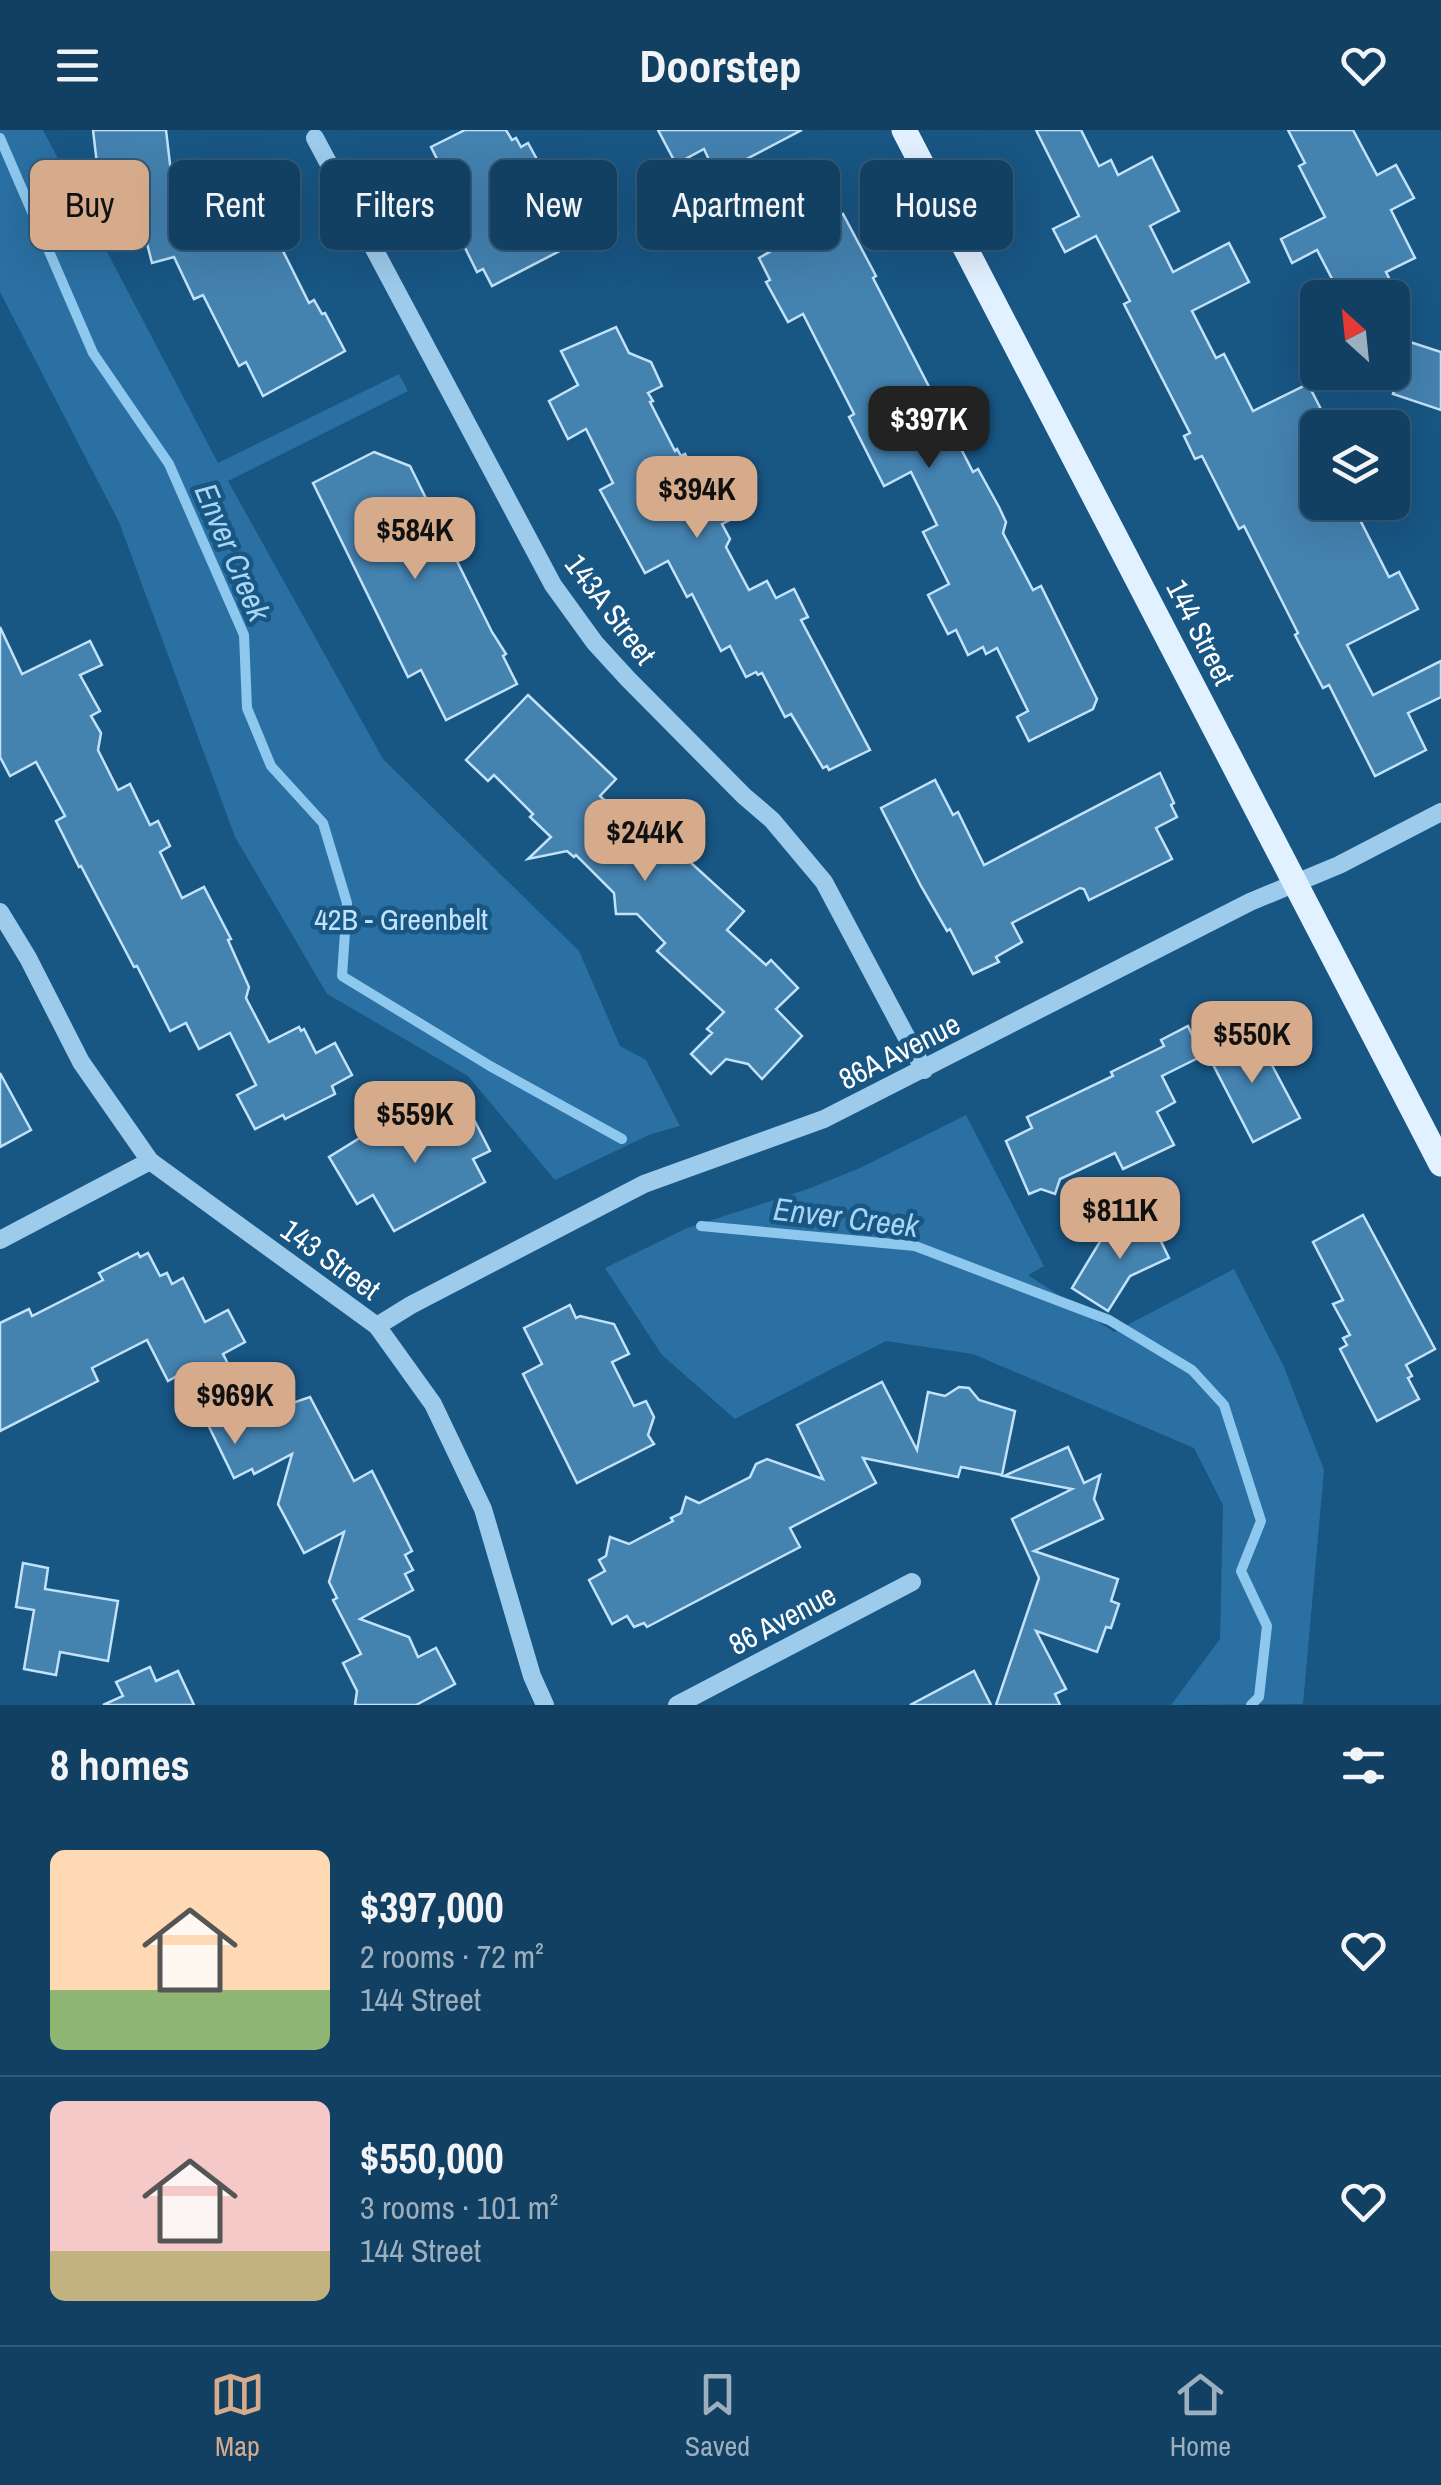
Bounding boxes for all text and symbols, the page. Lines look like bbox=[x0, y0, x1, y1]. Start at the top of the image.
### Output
text: Doorstep bbox=[640, 35, 801, 96]
icon: menu bbox=[50, 38, 105, 93]
icon: heart bbox=[1336, 38, 1391, 93]
chip: Buy bbox=[30, 160, 149, 250]
chip: Rent bbox=[169, 160, 300, 250]
chip: Filters bbox=[320, 160, 470, 250]
chip: New bbox=[490, 160, 617, 250]
chip: Apartment bbox=[637, 160, 840, 250]
chip: House bbox=[860, 160, 1013, 250]
north arrow bbox=[1300, 280, 1410, 390]
map controls bbox=[1300, 280, 1410, 520]
pin: $397K bbox=[859, 386, 999, 471]
text: $397K bbox=[890, 397, 968, 440]
button: layers bbox=[1300, 410, 1410, 520]
pin: $394K bbox=[627, 456, 767, 541]
text: $394K bbox=[658, 467, 736, 510]
water label: Enver Creek bbox=[185, 476, 282, 628]
pin: $584K bbox=[345, 497, 485, 582]
text: $584K bbox=[376, 508, 454, 551]
street label: 143A Street bbox=[556, 546, 666, 673]
street label: 144 Street bbox=[1157, 572, 1245, 692]
pin: $244K bbox=[575, 799, 715, 884]
text: $244K bbox=[606, 810, 684, 853]
park label: 42B - Greenbelt bbox=[314, 899, 488, 939]
pin: $550K bbox=[1182, 1001, 1322, 1086]
street label: 86A Avenue bbox=[832, 1003, 966, 1099]
text: $550K bbox=[1213, 1012, 1291, 1055]
pin: $559K bbox=[345, 1081, 485, 1166]
text: $559K bbox=[376, 1092, 454, 1135]
pin: $811K bbox=[1050, 1177, 1190, 1262]
water label: Enver Creek bbox=[771, 1187, 922, 1247]
text: $811K bbox=[1082, 1188, 1158, 1231]
street label: 143 Street bbox=[273, 1209, 389, 1309]
pin: $969K bbox=[165, 1362, 305, 1447]
text: $969K bbox=[196, 1373, 274, 1416]
street label: 86 Avenue bbox=[721, 1574, 843, 1664]
text: 8 homes bbox=[50, 1737, 190, 1793]
icon: filters bbox=[1336, 1738, 1391, 1793]
text: $397,000 bbox=[360, 1879, 504, 1935]
icon: home bbox=[130, 1890, 250, 2010]
icon: heart bbox=[1336, 1923, 1391, 1978]
text: 2 rooms · 72 m² bbox=[360, 1935, 544, 1978]
text: 144 Street bbox=[360, 1978, 481, 2021]
text: $550,000 bbox=[360, 2130, 504, 2186]
icon: home bbox=[130, 2141, 250, 2261]
icon: heart bbox=[1336, 2174, 1391, 2229]
text: 3 rooms · 101 m² bbox=[360, 2186, 558, 2229]
text: 144 Street bbox=[360, 2229, 481, 2272]
tab: Map bbox=[210, 2367, 265, 2465]
tab: Saved bbox=[685, 2367, 750, 2465]
tab: Home bbox=[1170, 2367, 1231, 2465]

